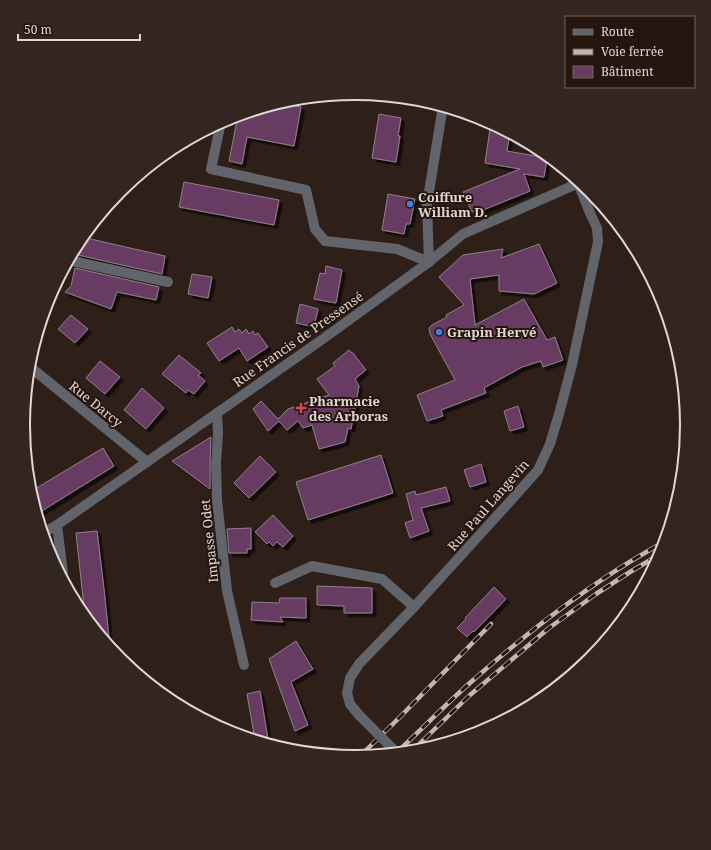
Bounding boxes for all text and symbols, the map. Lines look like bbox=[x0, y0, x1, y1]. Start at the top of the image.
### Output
scale bar bbox=[18, 16, 140, 42]
legend bbox=[565, 16, 695, 88]
text: 50 m bbox=[24, 21, 52, 38]
text: Route bbox=[601, 23, 634, 40]
text: Voie ferrée bbox=[601, 43, 664, 60]
text: Bâtiment bbox=[601, 63, 653, 80]
place label: Coiffure William D. bbox=[418, 188, 488, 221]
marker: Coiffure William D. bbox=[405, 199, 415, 209]
street label: Rue Francis de Pressensé bbox=[229, 287, 367, 391]
place label: Grapin Hervé bbox=[447, 323, 537, 341]
marker: Grapin Hervé bbox=[434, 327, 444, 337]
street label: Rue Darcy bbox=[66, 377, 127, 431]
place label: Pharmacie des Arboras bbox=[309, 392, 388, 425]
marker: Pharmacie des Arboras bbox=[296, 403, 306, 413]
street label: Rue Paul Langevin bbox=[443, 455, 533, 555]
street label: Impasse Odet bbox=[196, 498, 222, 584]

